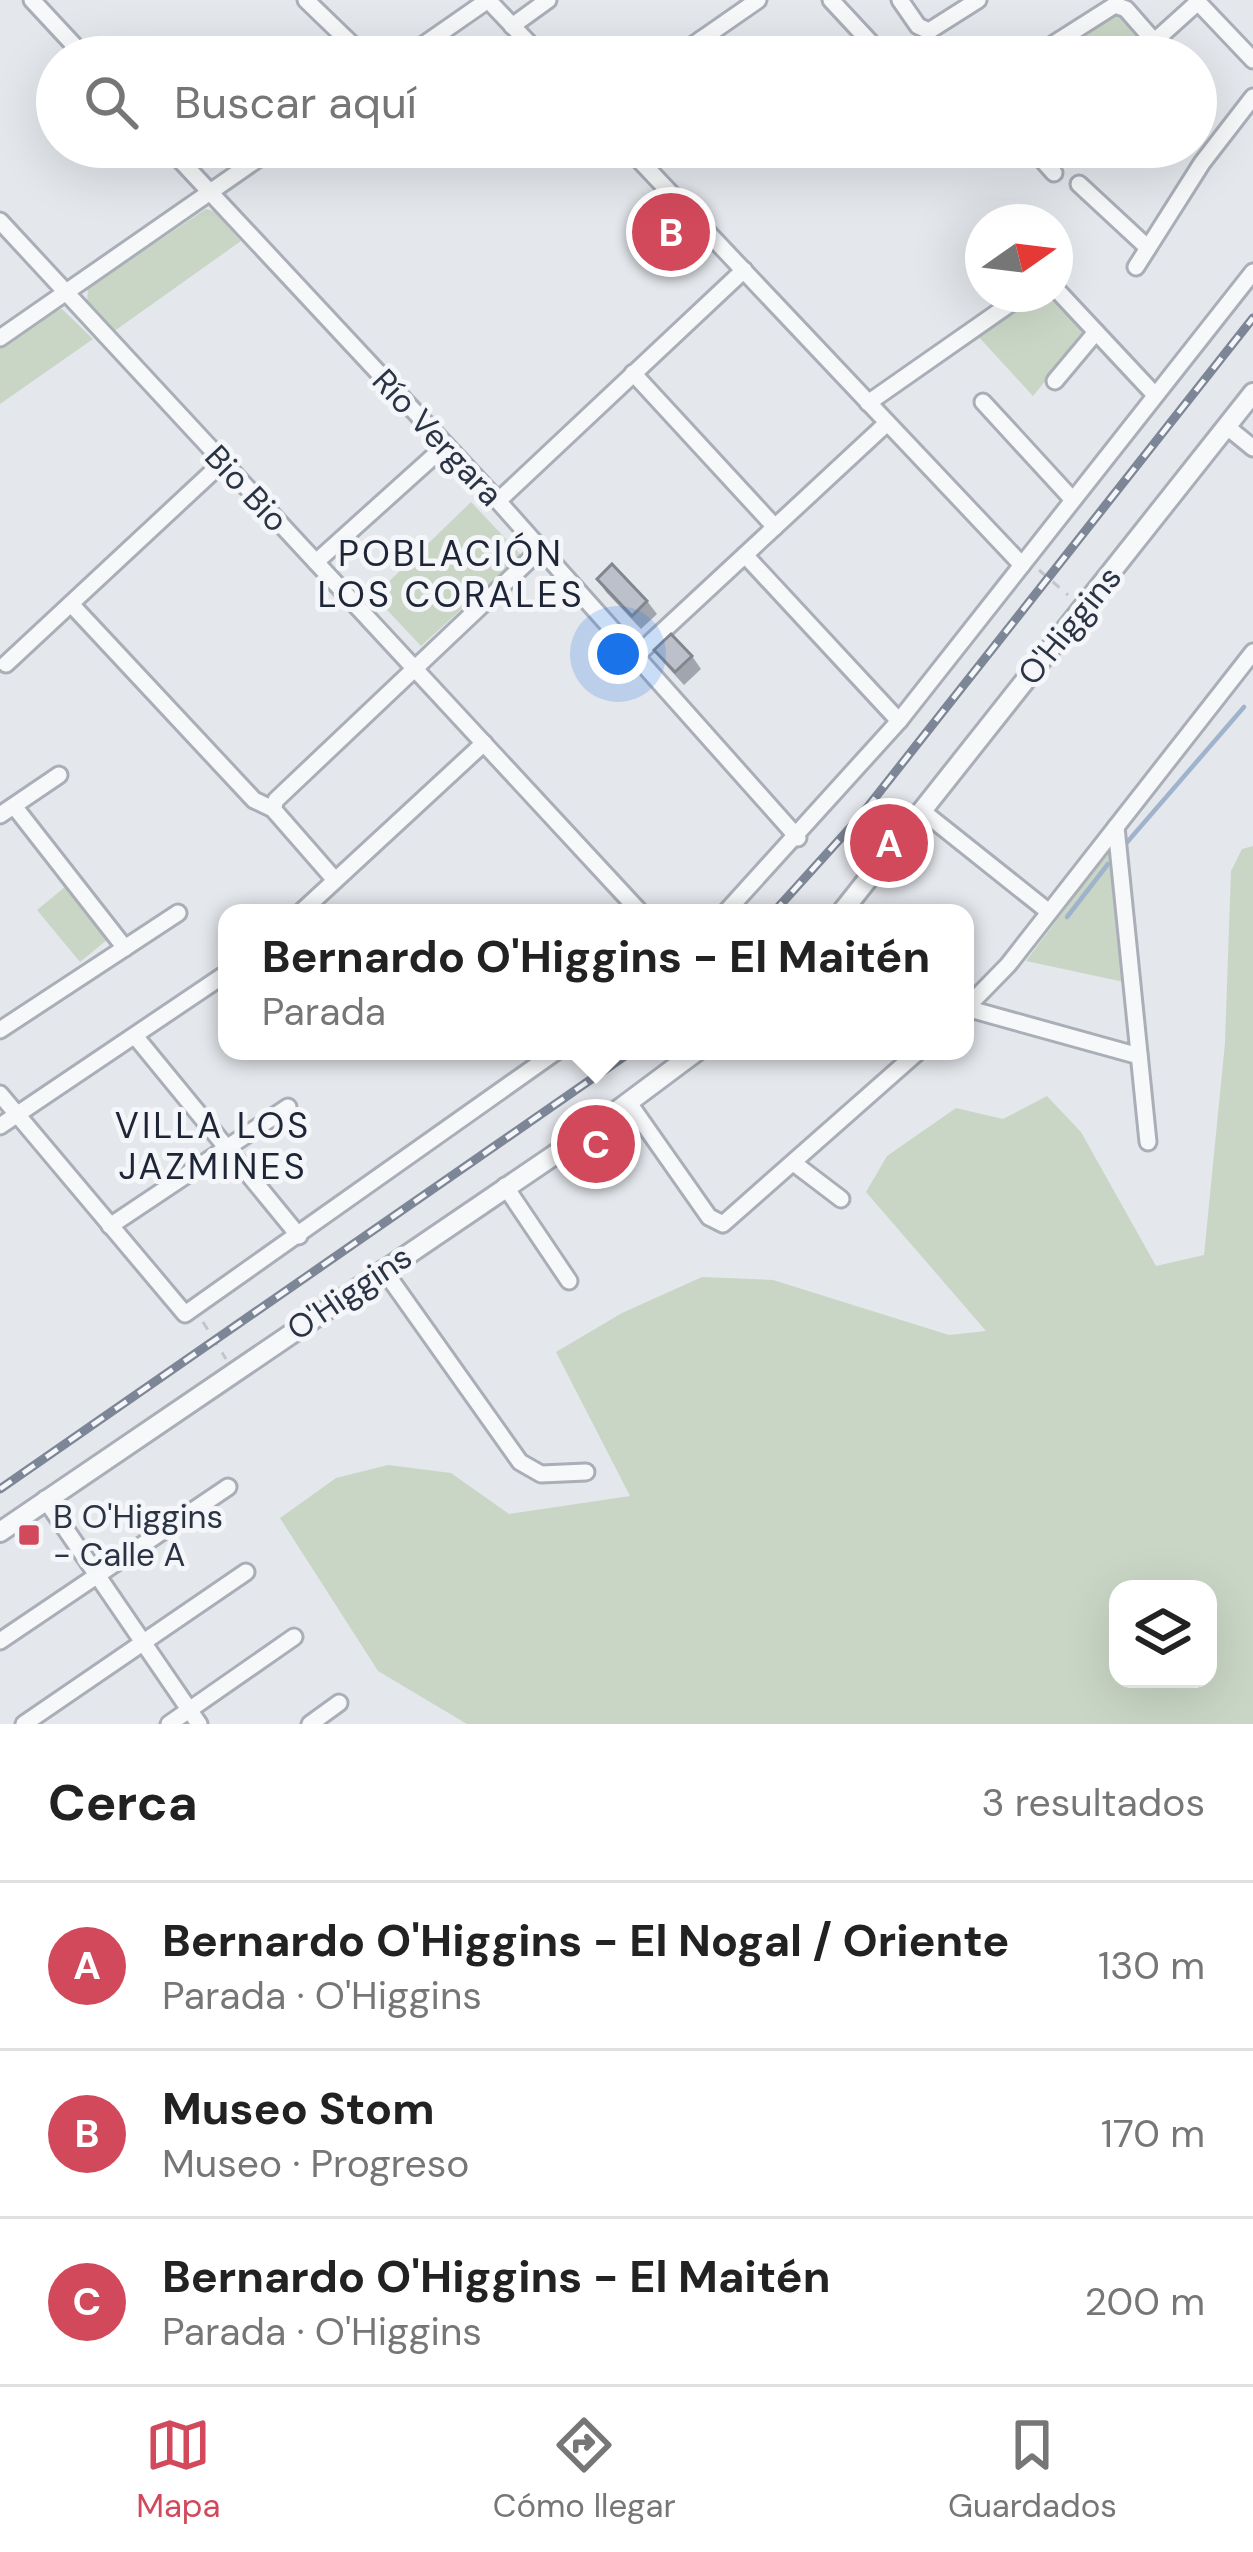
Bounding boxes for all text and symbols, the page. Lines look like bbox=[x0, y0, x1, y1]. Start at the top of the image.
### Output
search box bbox=[36, 36, 1217, 168]
icon: search bbox=[78, 69, 144, 135]
text: Buscar aquí bbox=[174, 73, 417, 132]
pin: B bbox=[632, 187, 710, 277]
north arrow bbox=[965, 204, 1073, 312]
street label: Río Vergara bbox=[363, 360, 512, 515]
street label: Bio Bio bbox=[196, 436, 298, 541]
district label: POBLACIÓN LOS CORALES bbox=[317, 530, 585, 618]
street label: O'Higgins bbox=[1008, 557, 1131, 694]
your location bbox=[588, 624, 648, 684]
pin: A bbox=[850, 798, 928, 888]
popup bbox=[218, 904, 974, 1060]
text: Bernardo O'Higgins - El Maitén bbox=[262, 927, 930, 986]
text: Parada bbox=[262, 986, 386, 1037]
pin: C bbox=[557, 1099, 635, 1189]
district label: VILLA LOS JAZMINES bbox=[115, 1102, 311, 1190]
street label: O'Higgins bbox=[279, 1235, 420, 1350]
place label: B O'Higgins - Calle A bbox=[53, 1495, 223, 1576]
marker: B O'Higgins - Calle A bbox=[16, 1522, 42, 1548]
map controls bbox=[1109, 1580, 1217, 1688]
button: layers bbox=[1109, 1580, 1217, 1688]
text: Cerca bbox=[48, 1769, 198, 1836]
text: 3 resultados bbox=[981, 1777, 1205, 1828]
text: Bernardo O'Higgins - El Nogal / Oriente bbox=[162, 1911, 1009, 1970]
text: A bbox=[73, 1940, 101, 1991]
text: 130 m bbox=[1098, 1940, 1205, 1991]
text: Parada · O'Higgins bbox=[162, 1970, 482, 2021]
text: Museo Stom bbox=[162, 2079, 435, 2138]
text: B bbox=[75, 2108, 99, 2159]
text: 170 m bbox=[1101, 2108, 1205, 2159]
text: Museo · Progreso bbox=[162, 2138, 469, 2189]
text: Bernardo O'Higgins - El Maitén bbox=[162, 2247, 830, 2306]
text: C bbox=[73, 2276, 101, 2327]
text: 200 m bbox=[1084, 2276, 1205, 2327]
text: Parada · O'Higgins bbox=[162, 2306, 482, 2357]
tab: Mapa bbox=[136, 2412, 220, 2527]
tab: Cómo llegar bbox=[493, 2412, 676, 2527]
tab: Guardados bbox=[948, 2412, 1117, 2527]

